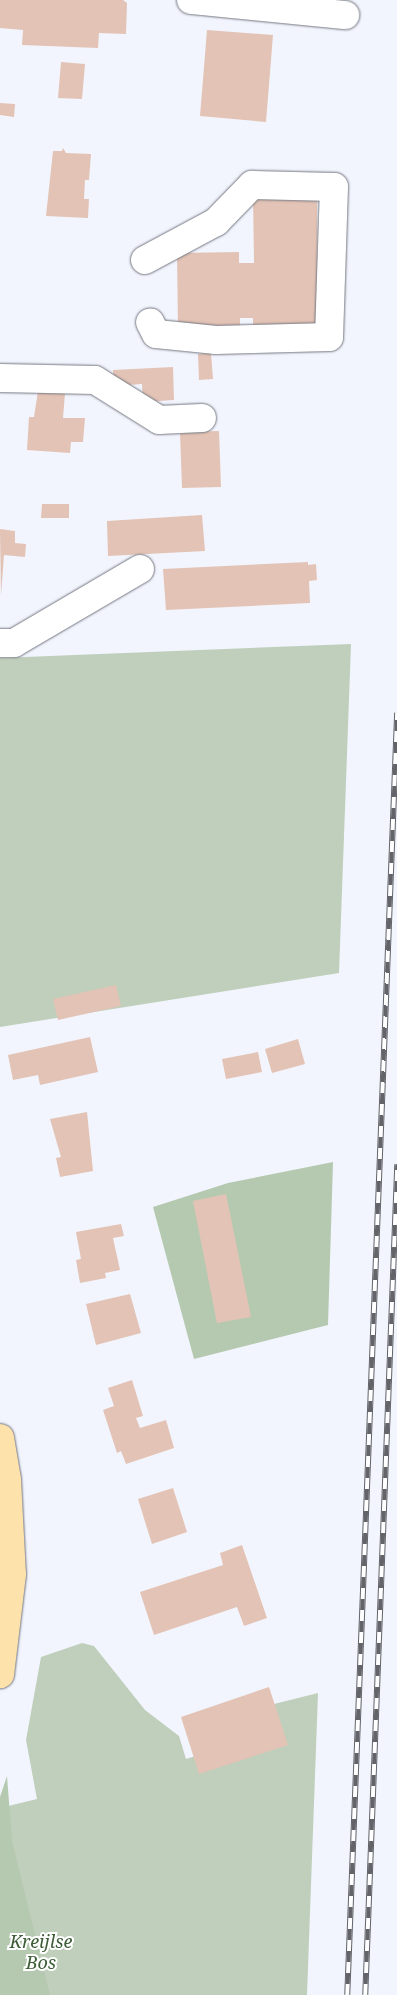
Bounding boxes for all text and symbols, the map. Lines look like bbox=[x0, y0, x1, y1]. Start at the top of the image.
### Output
park label: Kreijlse Bos bbox=[10, 1931, 72, 1974]

